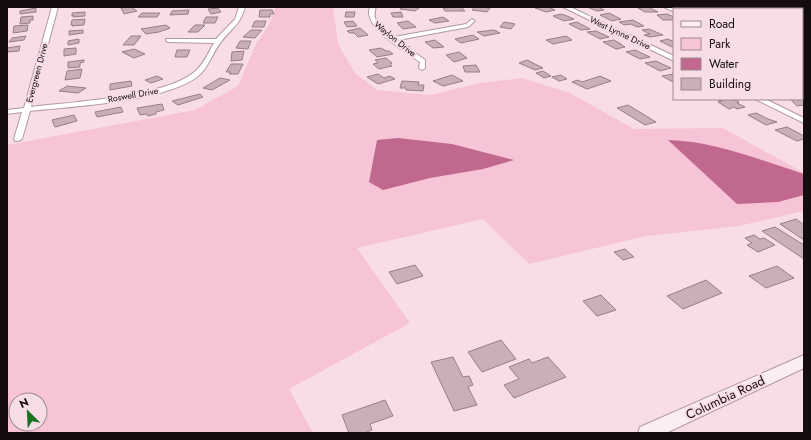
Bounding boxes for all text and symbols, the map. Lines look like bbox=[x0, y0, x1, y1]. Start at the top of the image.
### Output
legend bbox=[673, 8, 803, 100]
street label: West Lynne Drive bbox=[588, 13, 653, 52]
text: Road bbox=[709, 15, 735, 33]
street label: Waylon Drive bbox=[372, 18, 419, 60]
text: Park bbox=[709, 35, 731, 53]
street label: Evergreen Drive bbox=[22, 41, 51, 104]
text: Water bbox=[709, 55, 740, 73]
text: Building bbox=[709, 75, 751, 93]
street label: Roswell Drive bbox=[107, 84, 160, 105]
street label: Columbia Road bbox=[683, 371, 768, 424]
north arrow bbox=[8, 392, 48, 432]
text: N bbox=[17, 394, 31, 412]

